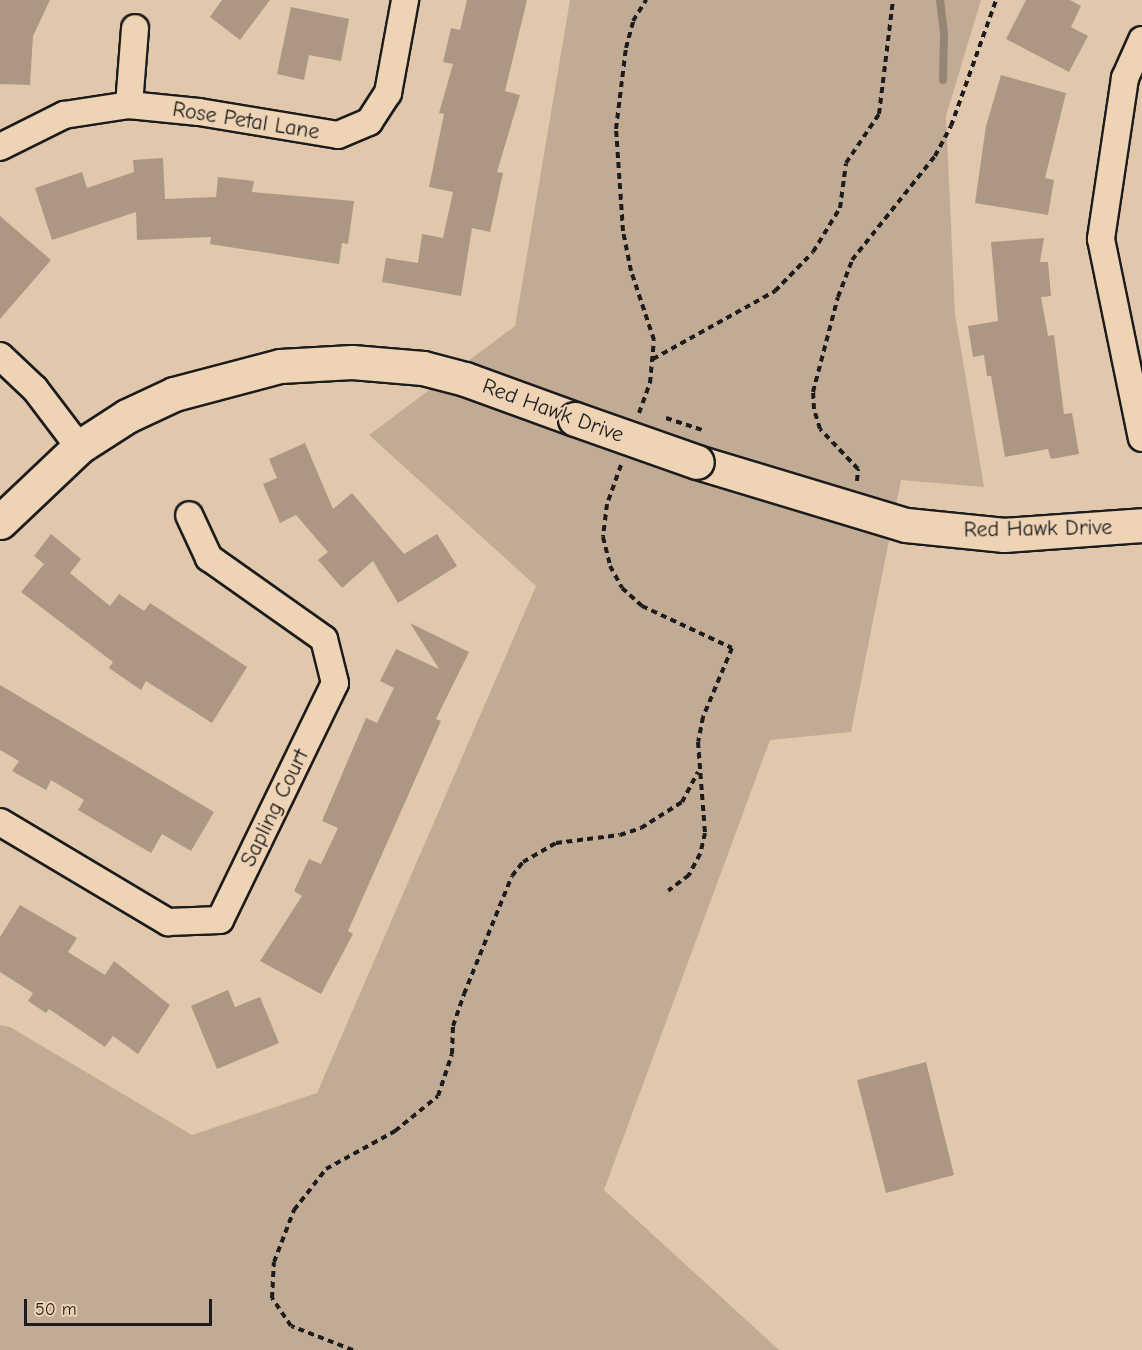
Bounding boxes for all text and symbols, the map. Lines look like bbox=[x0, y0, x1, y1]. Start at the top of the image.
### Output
street label: Rose Petal Lane bbox=[171, 96, 321, 146]
street label: Red Hawk Drive bbox=[479, 373, 627, 449]
street label: Red Hawk Drive bbox=[963, 515, 1113, 543]
street label: Sapling Court bbox=[235, 745, 315, 871]
scale bar bbox=[27, 1287, 214, 1325]
text: 50 m bbox=[35, 1299, 77, 1320]

